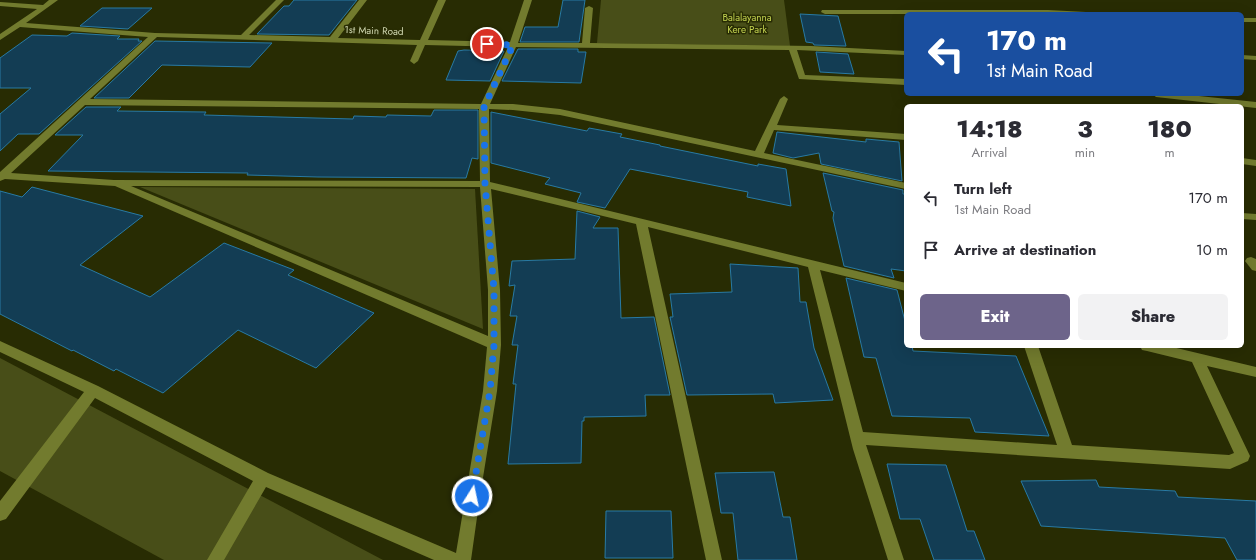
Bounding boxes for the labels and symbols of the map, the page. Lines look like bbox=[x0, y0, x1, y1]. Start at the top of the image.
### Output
park label: Balalayanna Kere Park bbox=[722, 10, 772, 37]
street label: 1st Main Road bbox=[344, 22, 404, 39]
pin bbox=[470, 27, 504, 61]
position arrow bbox=[451, 475, 493, 517]

